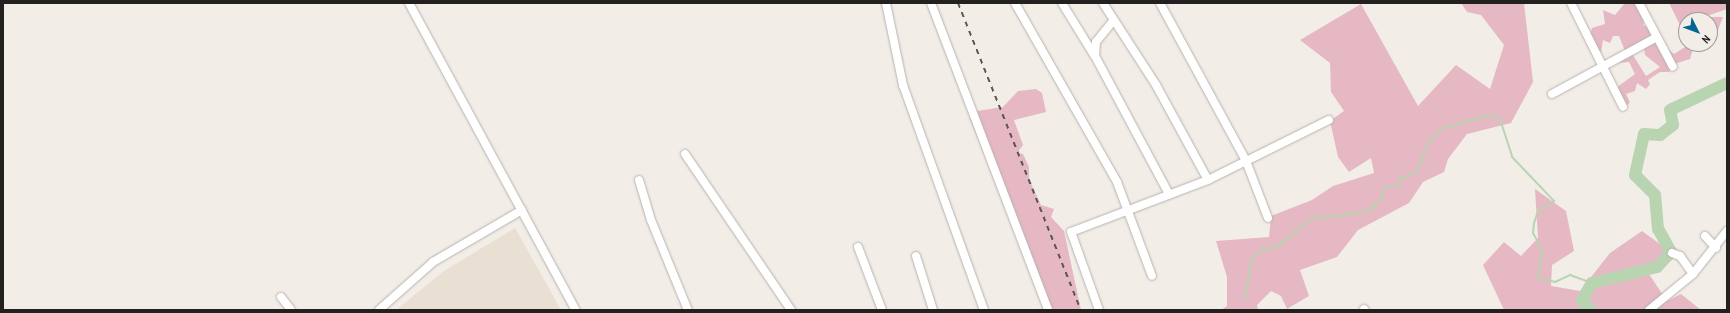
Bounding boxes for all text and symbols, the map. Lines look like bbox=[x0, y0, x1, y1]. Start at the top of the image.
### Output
north arrow bbox=[1678, 12, 1718, 52]
text: N bbox=[1699, 32, 1714, 46]

